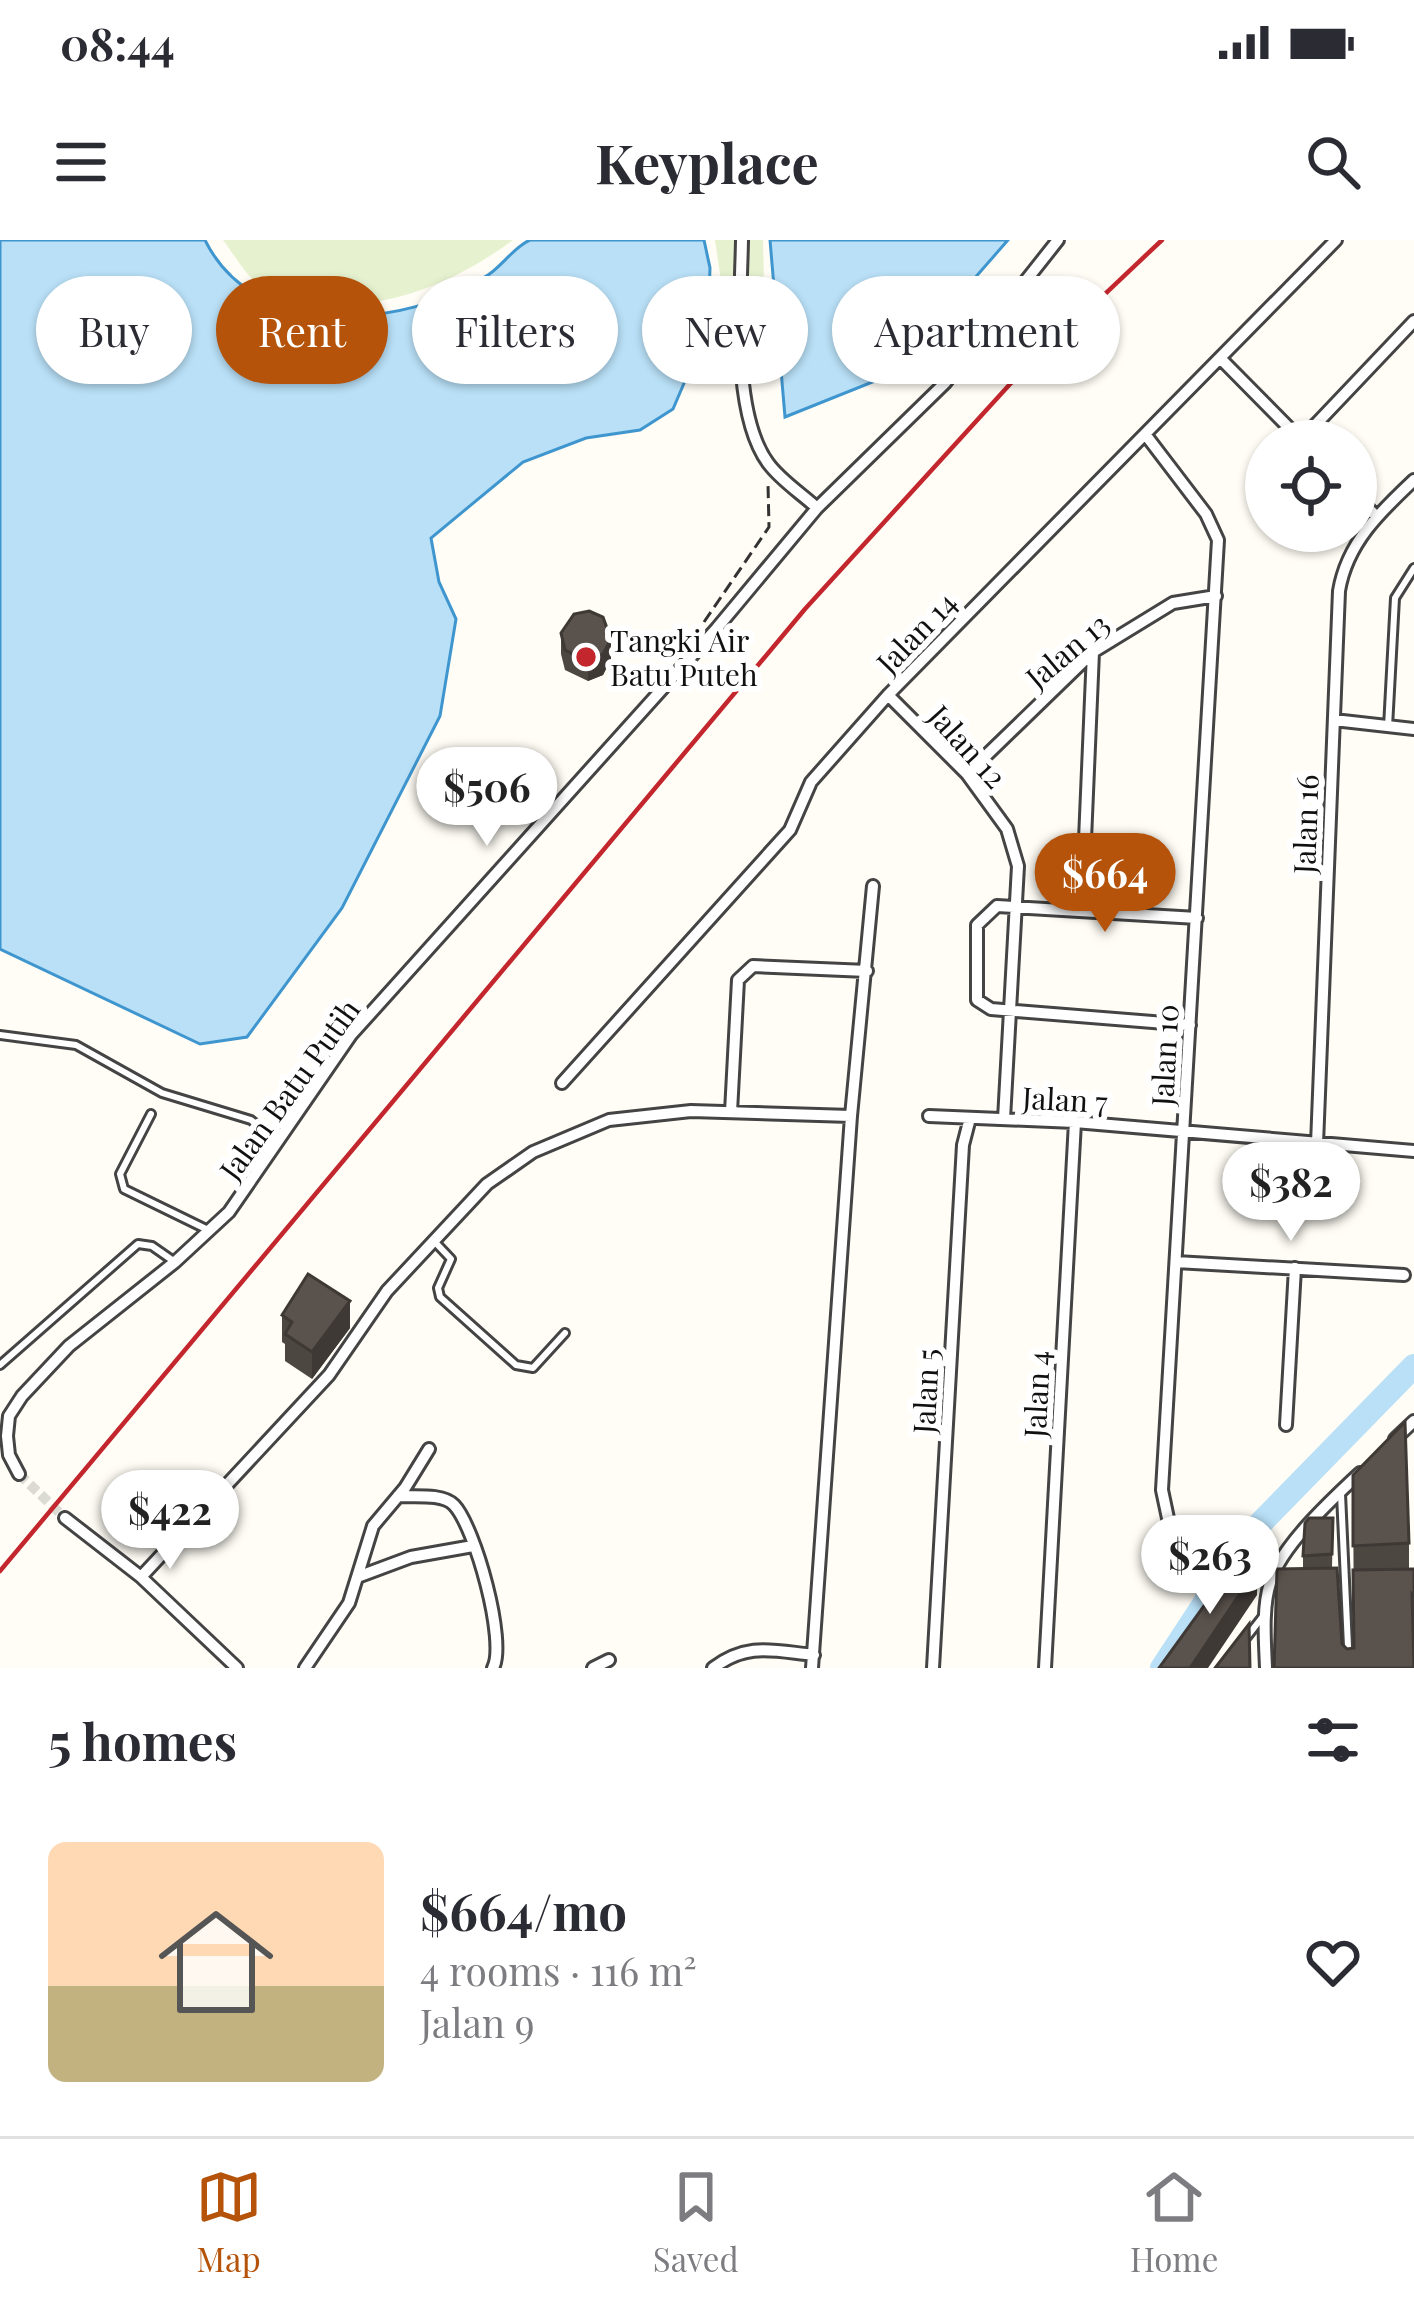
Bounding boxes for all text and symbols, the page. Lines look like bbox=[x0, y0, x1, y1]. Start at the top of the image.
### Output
text: 08:44 bbox=[60, 12, 175, 72]
text: Keyplace bbox=[595, 126, 819, 198]
icon: menu bbox=[48, 129, 114, 195]
icon: search bbox=[1300, 129, 1366, 195]
chip: Buy bbox=[36, 276, 192, 384]
chip: Rent bbox=[216, 276, 388, 384]
chip: Filters bbox=[412, 276, 618, 384]
chip: New bbox=[642, 276, 808, 384]
chip: Apartment bbox=[832, 276, 1120, 384]
map controls bbox=[1245, 420, 1377, 552]
button: locate bbox=[1245, 420, 1377, 552]
street label: Jalan 14 bbox=[867, 583, 965, 682]
street label: Jalan 13 bbox=[1016, 603, 1117, 697]
place label: Tangki Air Batu Puteh bbox=[610, 620, 758, 694]
marker: Tangki Air Batu Puteh bbox=[573, 644, 599, 670]
street label: Jalan 12 bbox=[920, 695, 1016, 796]
pin: $506 bbox=[416, 747, 558, 849]
text: $506 bbox=[443, 760, 531, 812]
street label: Jalan 16 bbox=[1283, 774, 1327, 875]
pin: $664 bbox=[1034, 833, 1176, 935]
text: $664 bbox=[1062, 846, 1148, 898]
street label: Jalan Batu Putih bbox=[209, 990, 368, 1188]
street label: Jalan 10 bbox=[1141, 1003, 1187, 1108]
street label: Jalan 7 bbox=[1020, 1077, 1109, 1121]
pin: $382 bbox=[1220, 1142, 1362, 1244]
text: $382 bbox=[1249, 1155, 1333, 1207]
street label: Jalan 5 bbox=[903, 1347, 947, 1436]
street label: Jalan 4 bbox=[1014, 1349, 1058, 1440]
pin: $422 bbox=[99, 1470, 241, 1572]
text: $422 bbox=[128, 1483, 212, 1535]
pin: $263 bbox=[1139, 1515, 1281, 1617]
text: $263 bbox=[1168, 1528, 1252, 1580]
text: 5 homes bbox=[48, 1706, 237, 1774]
icon: filters bbox=[1300, 1707, 1366, 1773]
text: $664/mo bbox=[420, 1876, 627, 1944]
icon: home bbox=[144, 1890, 288, 2034]
icon: heart bbox=[1300, 1929, 1366, 1995]
text: 4 rooms · 116 m² bbox=[420, 1944, 697, 1996]
text: Jalan 9 bbox=[420, 1996, 535, 2048]
tab: Map bbox=[196, 2164, 262, 2280]
tab: Saved bbox=[653, 2164, 739, 2280]
tab: Home bbox=[1130, 2164, 1218, 2280]

